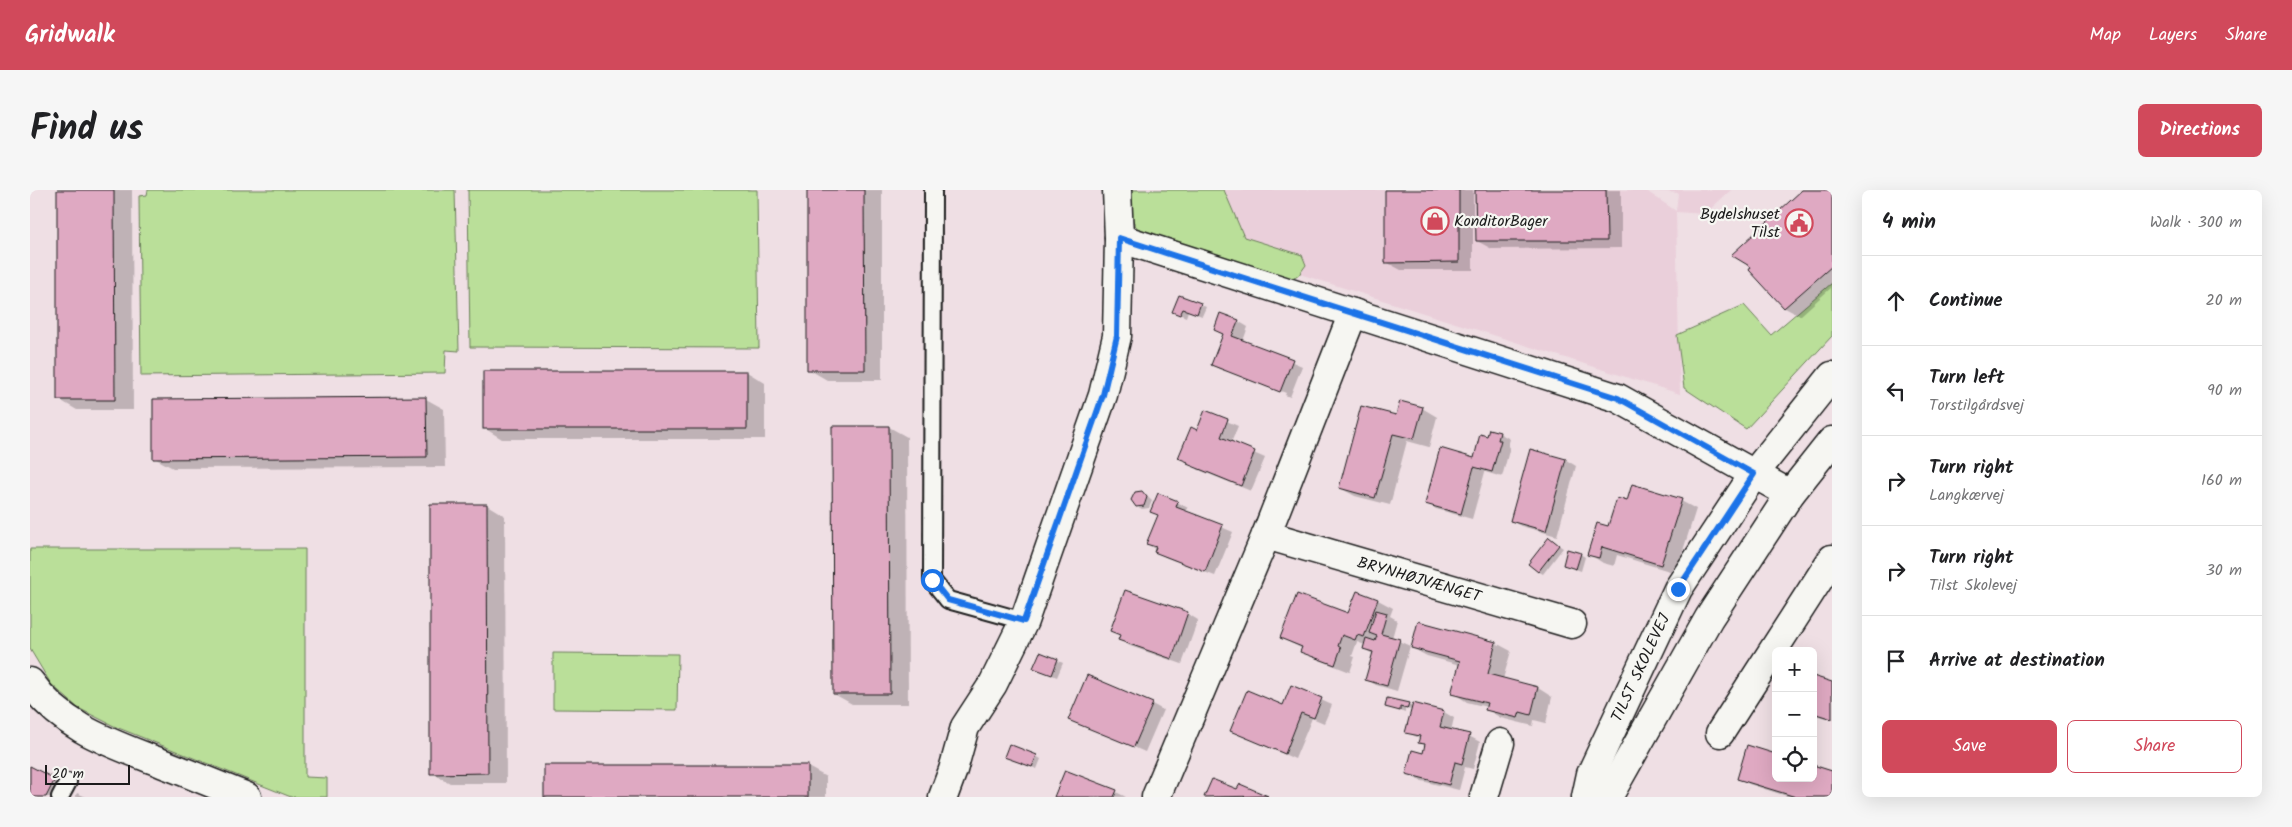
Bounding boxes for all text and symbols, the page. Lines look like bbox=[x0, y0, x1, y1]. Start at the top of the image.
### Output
text: Gridwalk bbox=[25, 16, 115, 55]
text: Map bbox=[2090, 21, 2121, 50]
text: Layers bbox=[2149, 21, 2197, 50]
text: Share bbox=[2225, 21, 2267, 50]
text: Find us bbox=[30, 102, 143, 158]
button: Directions bbox=[2138, 104, 2262, 157]
place label: Bydelshuset Tilst bbox=[1700, 202, 1781, 245]
shop icon: KonditorBager bbox=[1420, 206, 1450, 236]
text: 4 min bbox=[1882, 206, 1936, 239]
public building icon: Bydelshuset Tilst bbox=[1784, 208, 1814, 238]
place label: KonditorBager bbox=[1454, 209, 1549, 234]
text: Walk · 300 m bbox=[2150, 210, 2242, 235]
text: Continue bbox=[1929, 286, 2002, 316]
icon: ahead bbox=[1882, 287, 1910, 315]
text: 20 m bbox=[2206, 288, 2242, 313]
text: Turn left bbox=[1929, 363, 2004, 393]
icon: left bbox=[1882, 377, 1910, 405]
text: 90 m bbox=[2207, 378, 2242, 403]
text: Torstilgårdsvej bbox=[1929, 393, 2024, 418]
text: Turn right bbox=[1929, 453, 2014, 483]
icon: right bbox=[1882, 467, 1910, 495]
text: 160 m bbox=[2201, 468, 2242, 493]
text: Langkærvej bbox=[1929, 483, 2004, 508]
text: Turn right bbox=[1929, 543, 2014, 573]
street label: BRYNHØJVÆNGET bbox=[1354, 550, 1485, 610]
icon: right bbox=[1882, 557, 1910, 585]
text: 30 m bbox=[2206, 558, 2242, 583]
route start bbox=[921, 569, 944, 592]
text: Tilst Skolevej bbox=[1929, 573, 2017, 598]
route end bbox=[1667, 578, 1690, 601]
street label: TILST SKOLEVEJ bbox=[1605, 609, 1677, 726]
text: Arrive at destination bbox=[1929, 646, 2105, 676]
map controls bbox=[1772, 647, 1817, 782]
button: + bbox=[1772, 647, 1817, 692]
icon: arrive bbox=[1882, 647, 1910, 675]
button: − bbox=[1772, 692, 1817, 737]
button: Save bbox=[1882, 720, 2057, 773]
button: Share bbox=[2067, 720, 2242, 773]
button: locate bbox=[1772, 737, 1817, 782]
scale bar bbox=[45, 762, 130, 785]
text: 20 m bbox=[52, 763, 84, 785]

